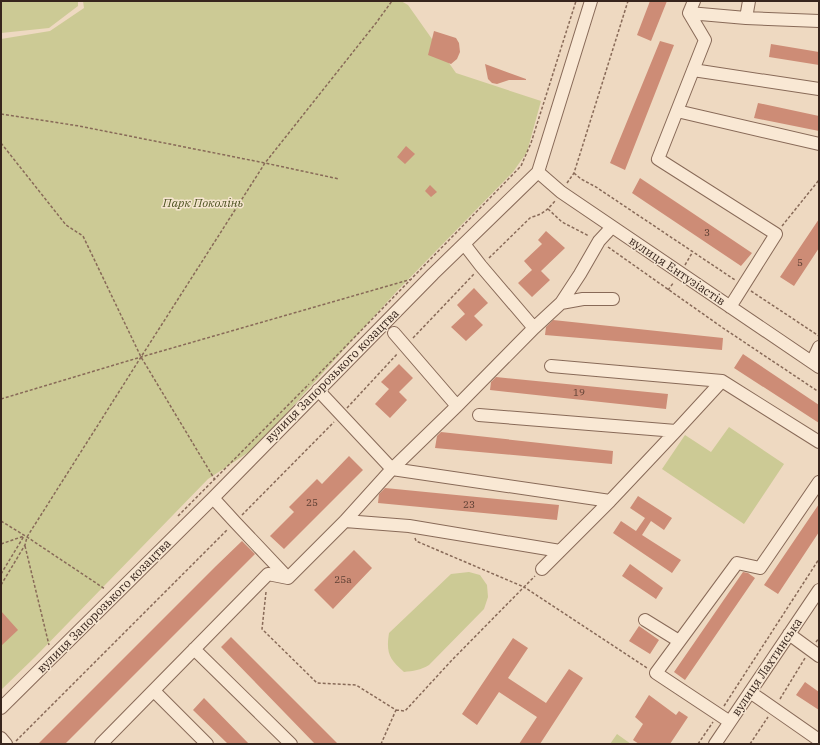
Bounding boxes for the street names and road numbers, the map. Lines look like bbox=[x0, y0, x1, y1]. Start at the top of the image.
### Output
street label: вулиця Ентузіастів bbox=[626, 233, 729, 309]
street label: вулиця Запорозького козацтва bbox=[262, 305, 402, 446]
street label: вулиця Запорозького козацтва bbox=[34, 535, 174, 676]
street label: вулиця Лахтинська bbox=[728, 614, 805, 719]

